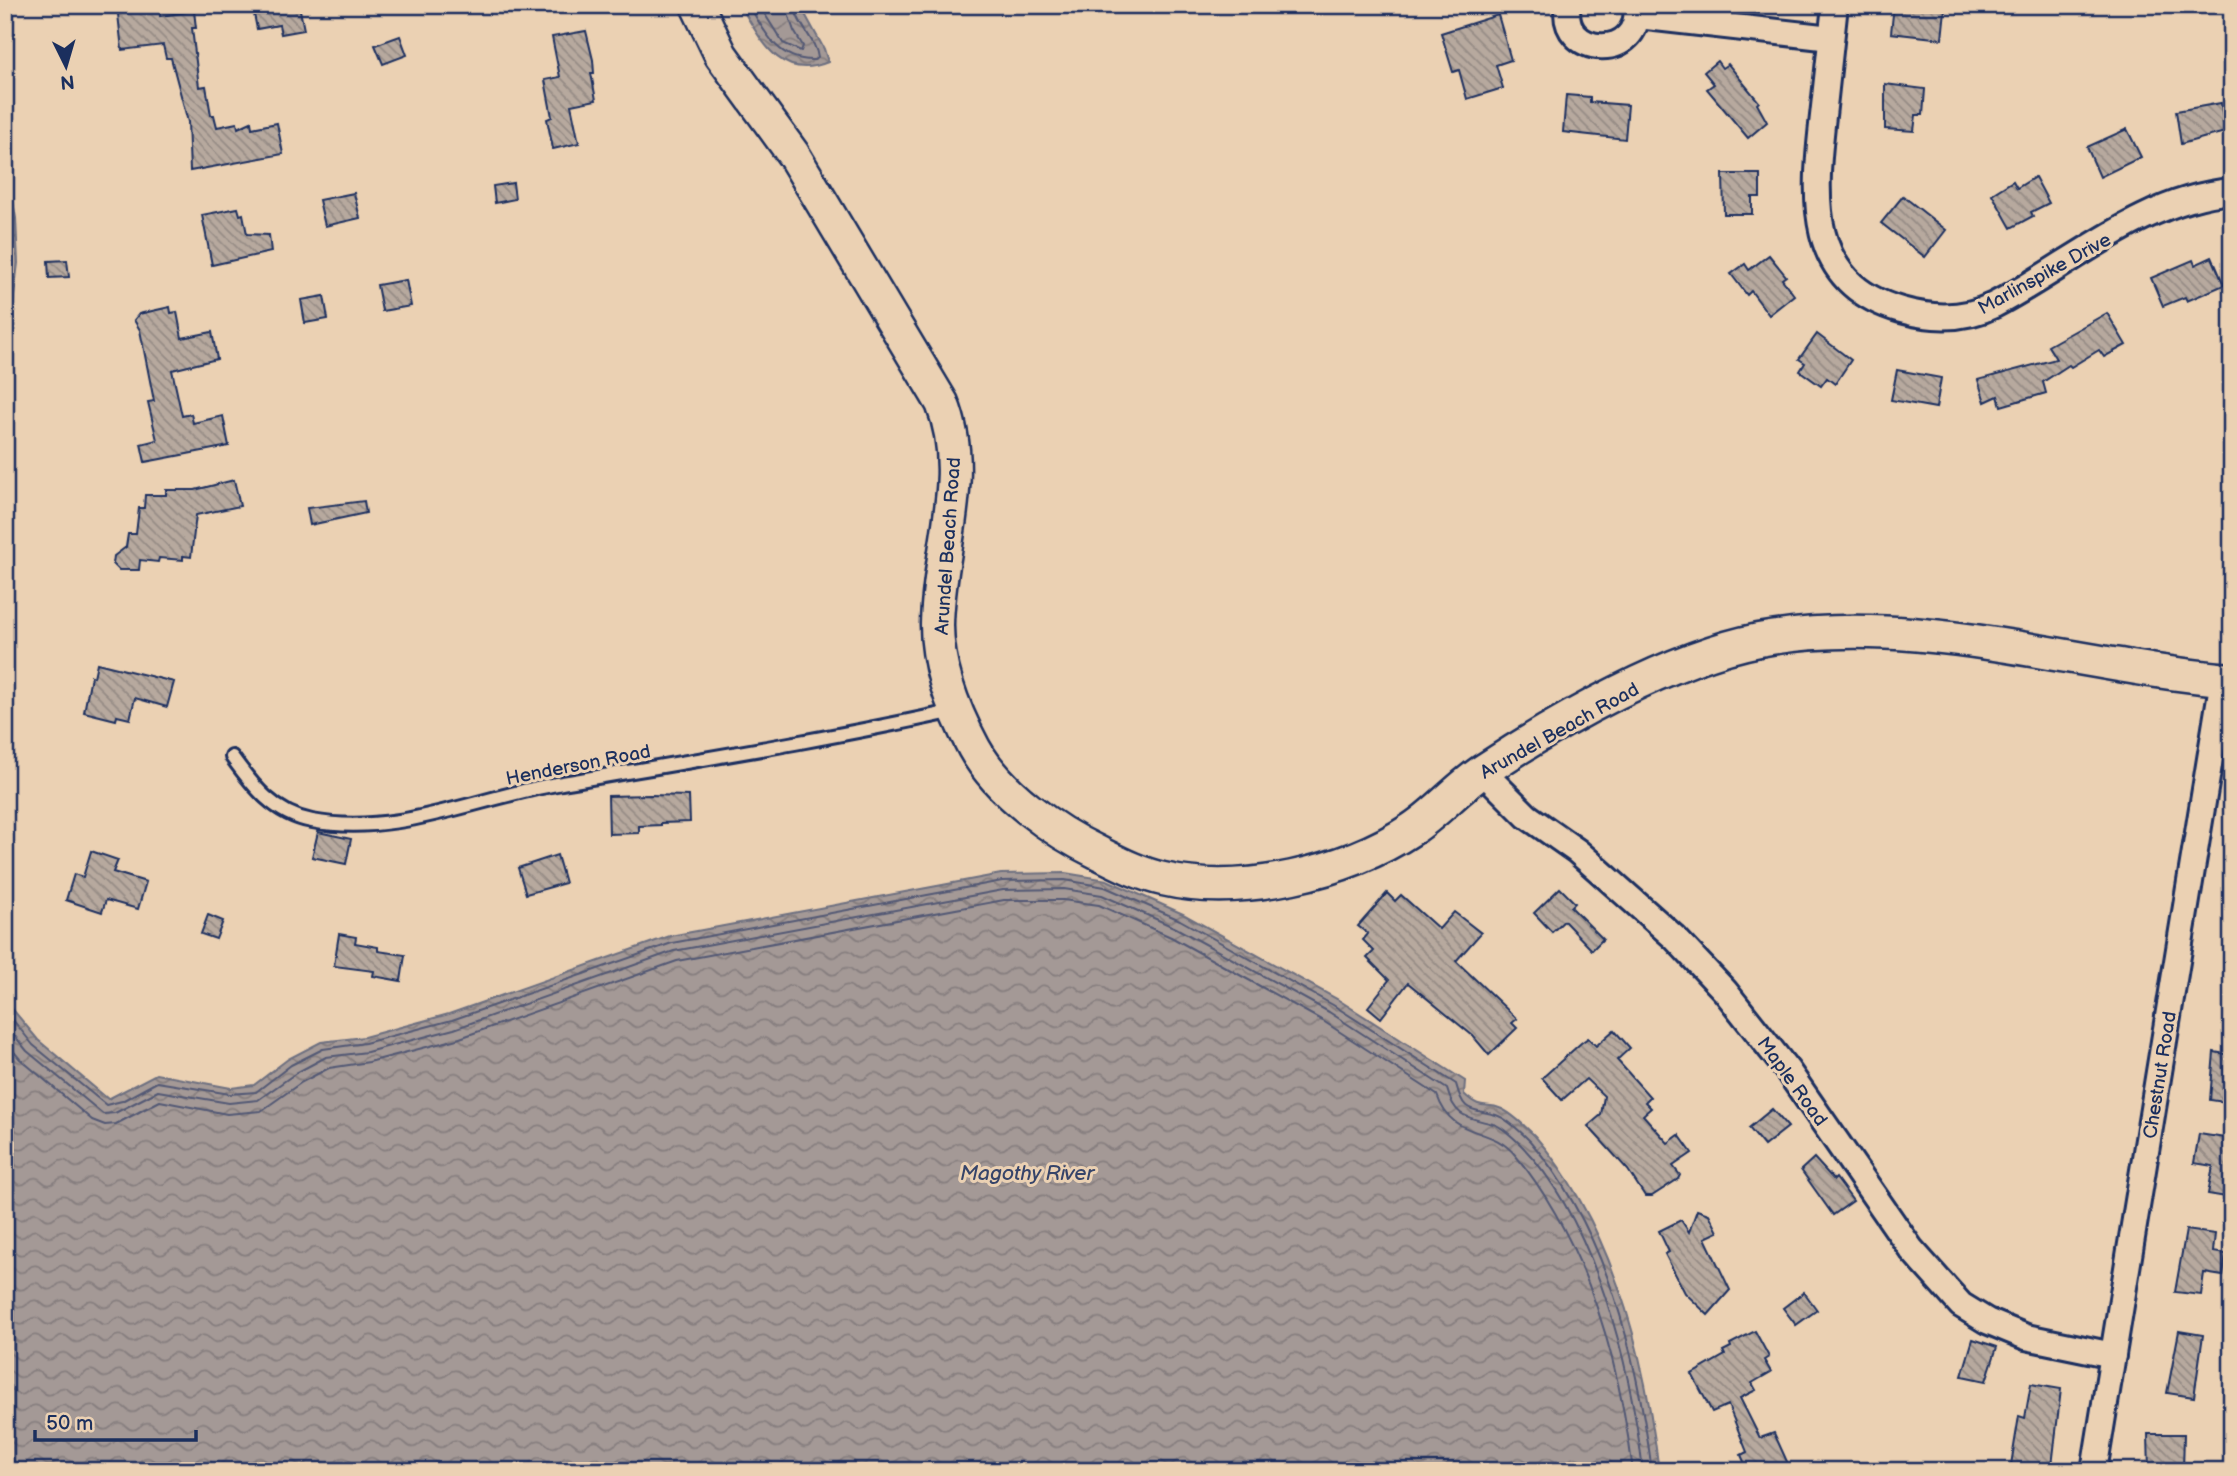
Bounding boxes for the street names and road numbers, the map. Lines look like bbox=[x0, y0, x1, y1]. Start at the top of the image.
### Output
street label: Marlinspike Drive bbox=[1974, 228, 2115, 320]
street label: Arundel Beach Road bbox=[931, 457, 966, 636]
street label: Arundel Beach Road bbox=[1476, 678, 1643, 785]
street label: Henderson Road bbox=[504, 740, 653, 791]
street label: Chestnut Road bbox=[2139, 1010, 2182, 1141]
street label: Maple Road bbox=[1752, 1033, 1832, 1131]

